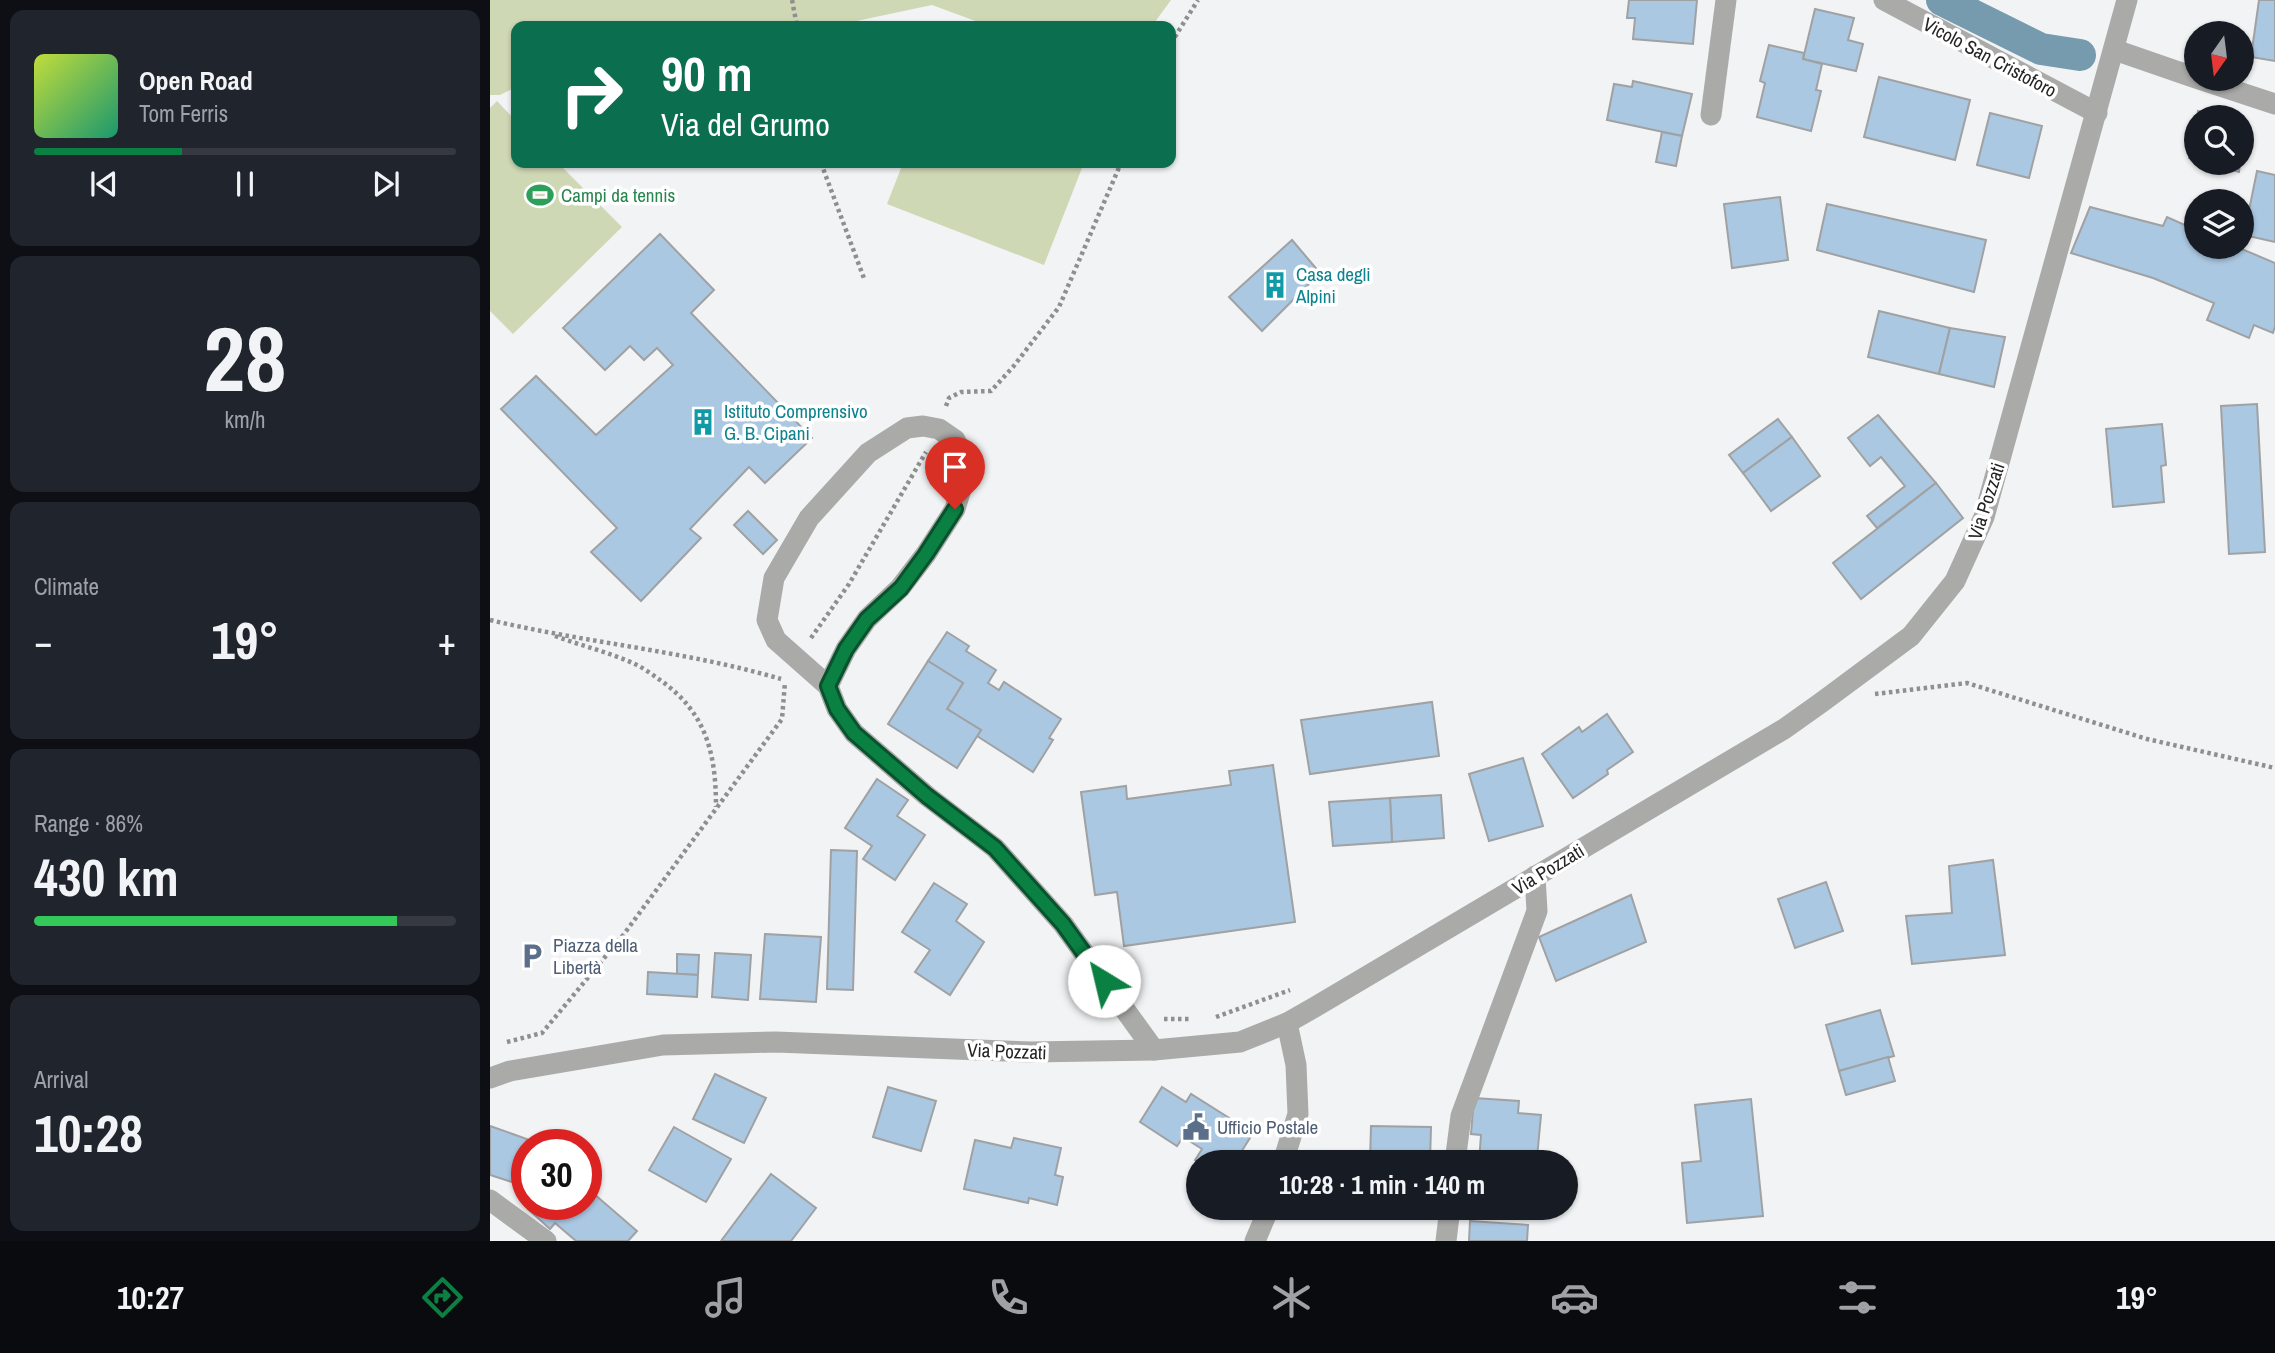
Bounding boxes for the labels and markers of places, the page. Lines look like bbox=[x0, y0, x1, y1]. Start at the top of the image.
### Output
sports icon: Campi da tennis bbox=[525, 180, 555, 210]
place label: Campi da tennis bbox=[561, 182, 676, 208]
place label: Casa degli Alpini bbox=[1295, 261, 1370, 309]
building icon: Casa degli Alpini bbox=[1260, 270, 1290, 300]
place label: Istituto Comprensivo G. B. Cipani bbox=[724, 398, 868, 446]
building icon: Istituto Comprensivo G. B. Cipani bbox=[688, 407, 718, 437]
pin bbox=[925, 437, 985, 509]
place label: Piazza della Libertà bbox=[553, 932, 638, 980]
parking icon: Piazza della Libertà bbox=[517, 941, 547, 971]
public building icon: Ufficio Postale bbox=[1181, 1112, 1211, 1142]
place label: Ufficio Postale bbox=[1217, 1114, 1318, 1140]

